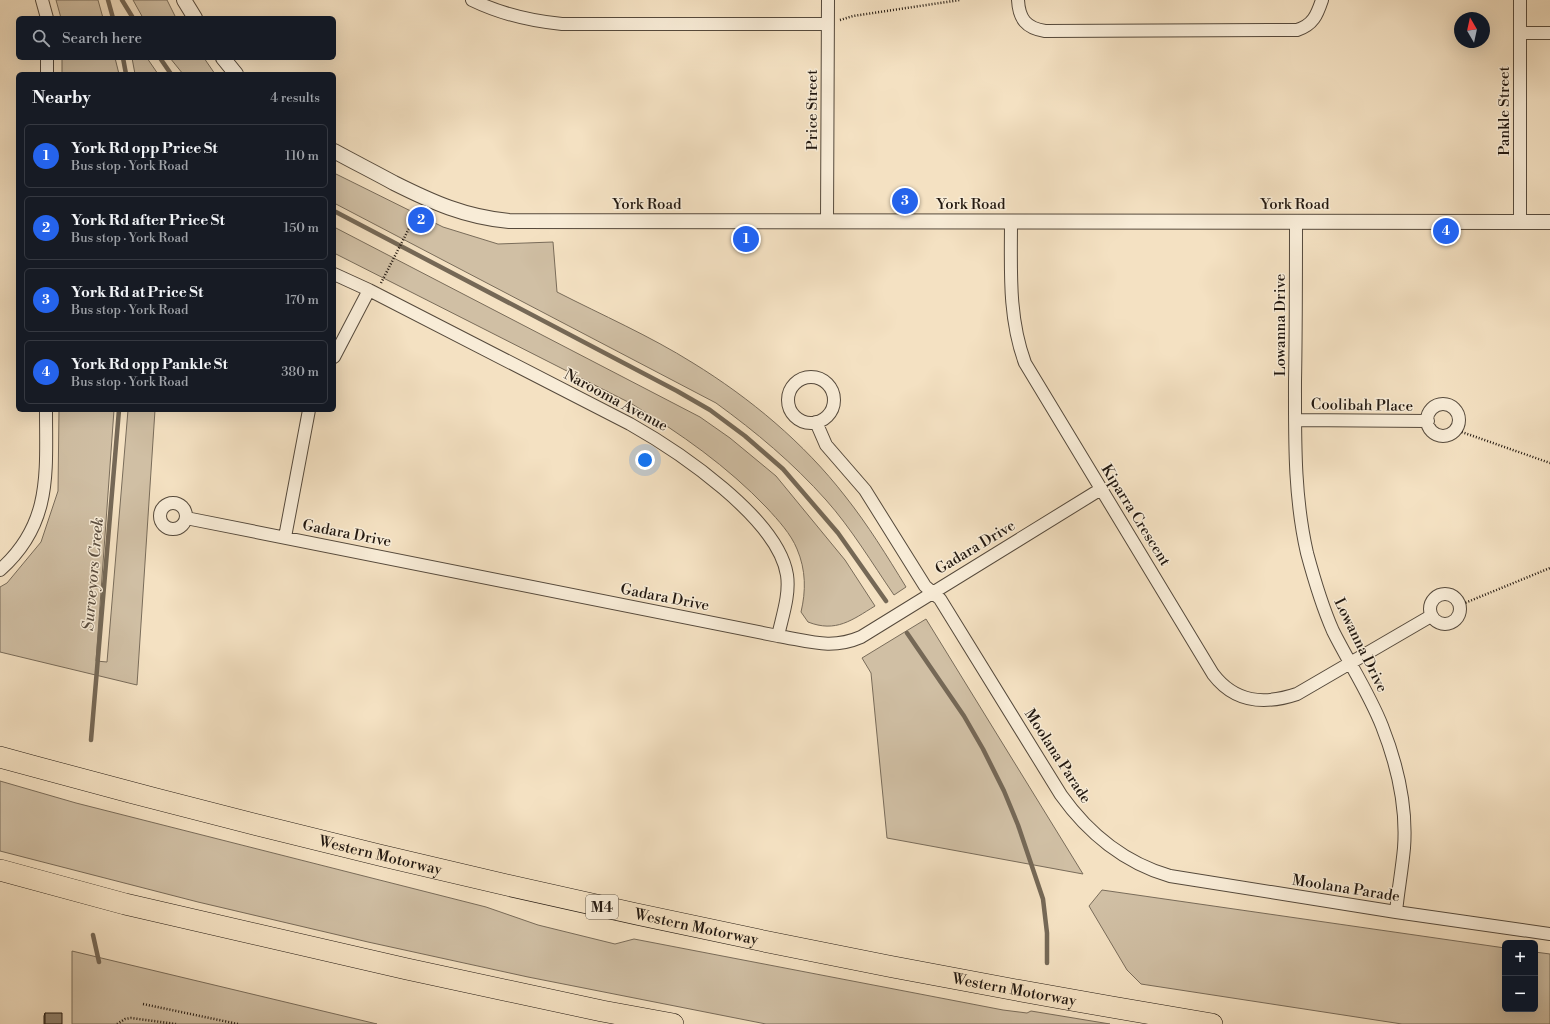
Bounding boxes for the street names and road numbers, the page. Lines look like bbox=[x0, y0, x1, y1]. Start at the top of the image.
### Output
street label: Pankle Street bbox=[1495, 65, 1514, 156]
street label: Price Street bbox=[803, 69, 822, 150]
street label: York Road bbox=[611, 195, 682, 214]
street label: York Road bbox=[935, 195, 1006, 214]
street label: York Road bbox=[1259, 195, 1330, 214]
street label: Lowanna Drive bbox=[1271, 274, 1290, 376]
street label: Narooma Avenue bbox=[561, 365, 671, 436]
street label: Coolibah Place bbox=[1311, 395, 1413, 416]
street label: Kiparra Crescent bbox=[1097, 461, 1175, 570]
street label: Gadara Drive bbox=[301, 516, 393, 551]
street label: Gadara Drive bbox=[932, 516, 1019, 579]
street label: Gadara Drive bbox=[619, 580, 711, 615]
street label: Lowanna Drive bbox=[1329, 595, 1392, 696]
street label: Moolana Parade bbox=[1020, 705, 1095, 807]
street label: Western Motorway bbox=[316, 831, 444, 880]
street label: Moolana Parade bbox=[1291, 871, 1401, 906]
road number: M4 bbox=[586, 895, 618, 919]
street label: Western Motorway bbox=[632, 905, 761, 950]
street label: Western Motorway bbox=[950, 969, 1079, 1011]

